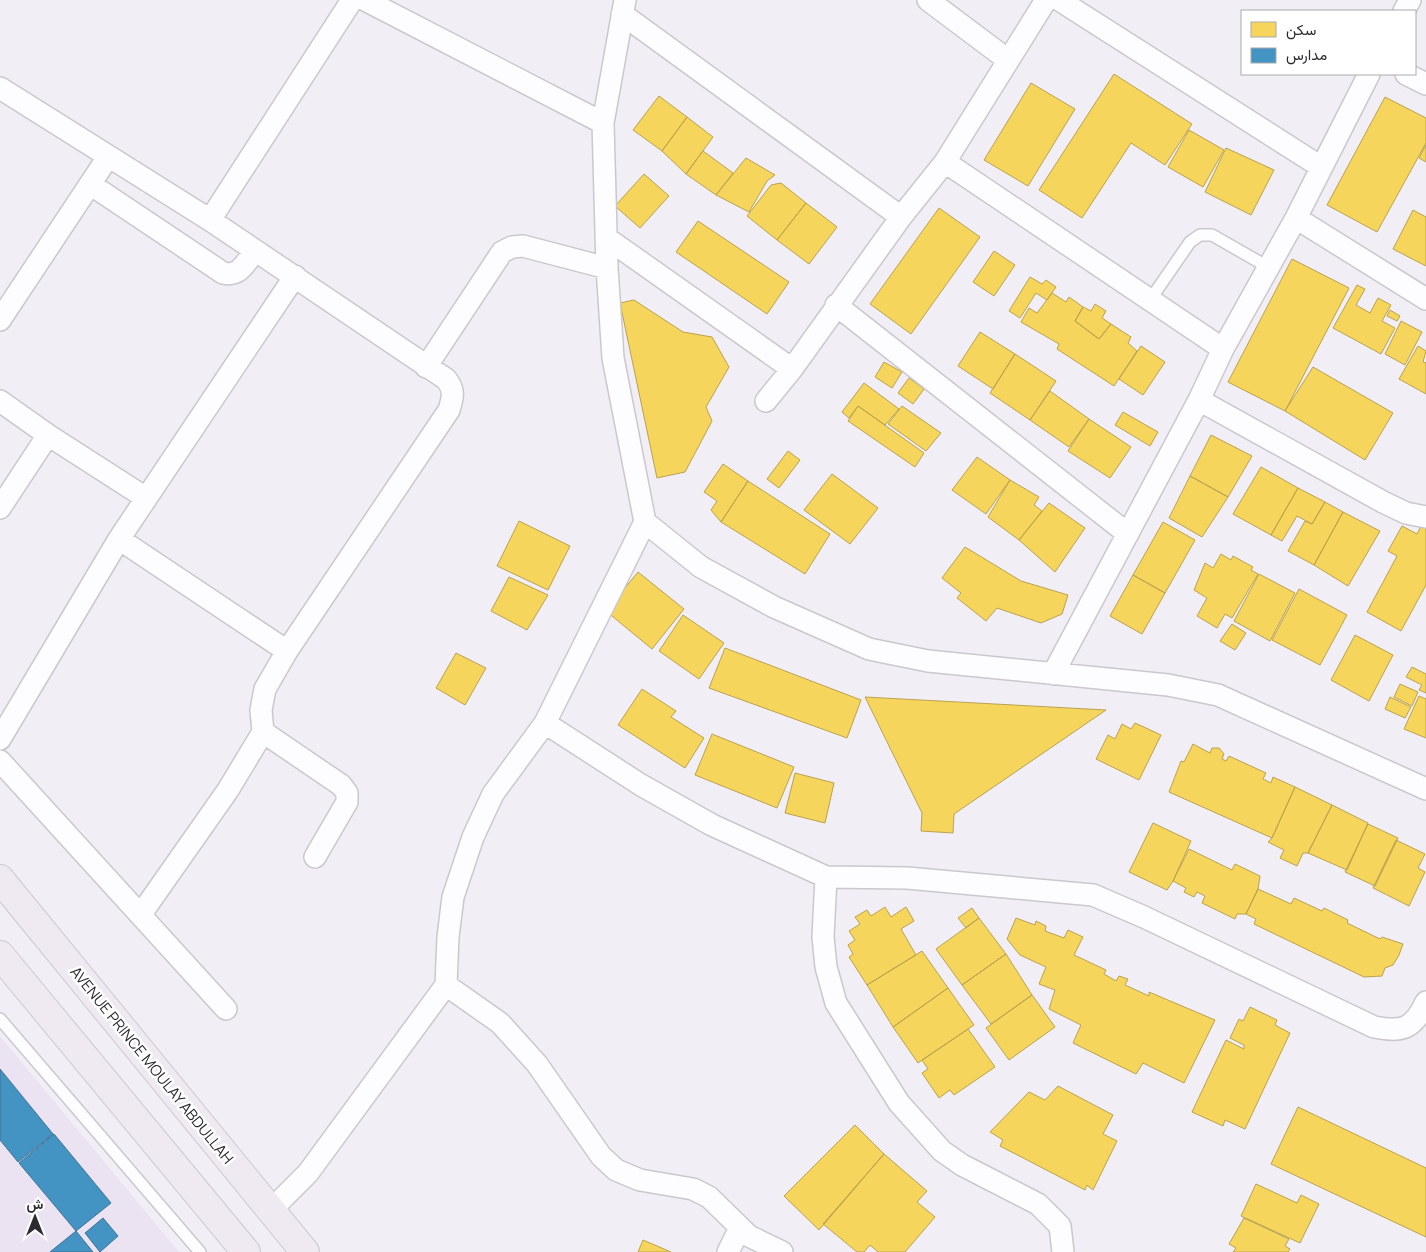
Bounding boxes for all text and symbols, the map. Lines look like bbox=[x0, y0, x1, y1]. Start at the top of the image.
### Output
legend bbox=[1241, 10, 1416, 75]
text: سكن bbox=[1286, 19, 1316, 40]
text: مدارس bbox=[1286, 44, 1327, 65]
street label: AVENUE PRINCE MOULAY ABDULLAH bbox=[66, 962, 238, 1168]
north arrow bbox=[10, 1192, 60, 1242]
text: ش bbox=[27, 1194, 44, 1213]

